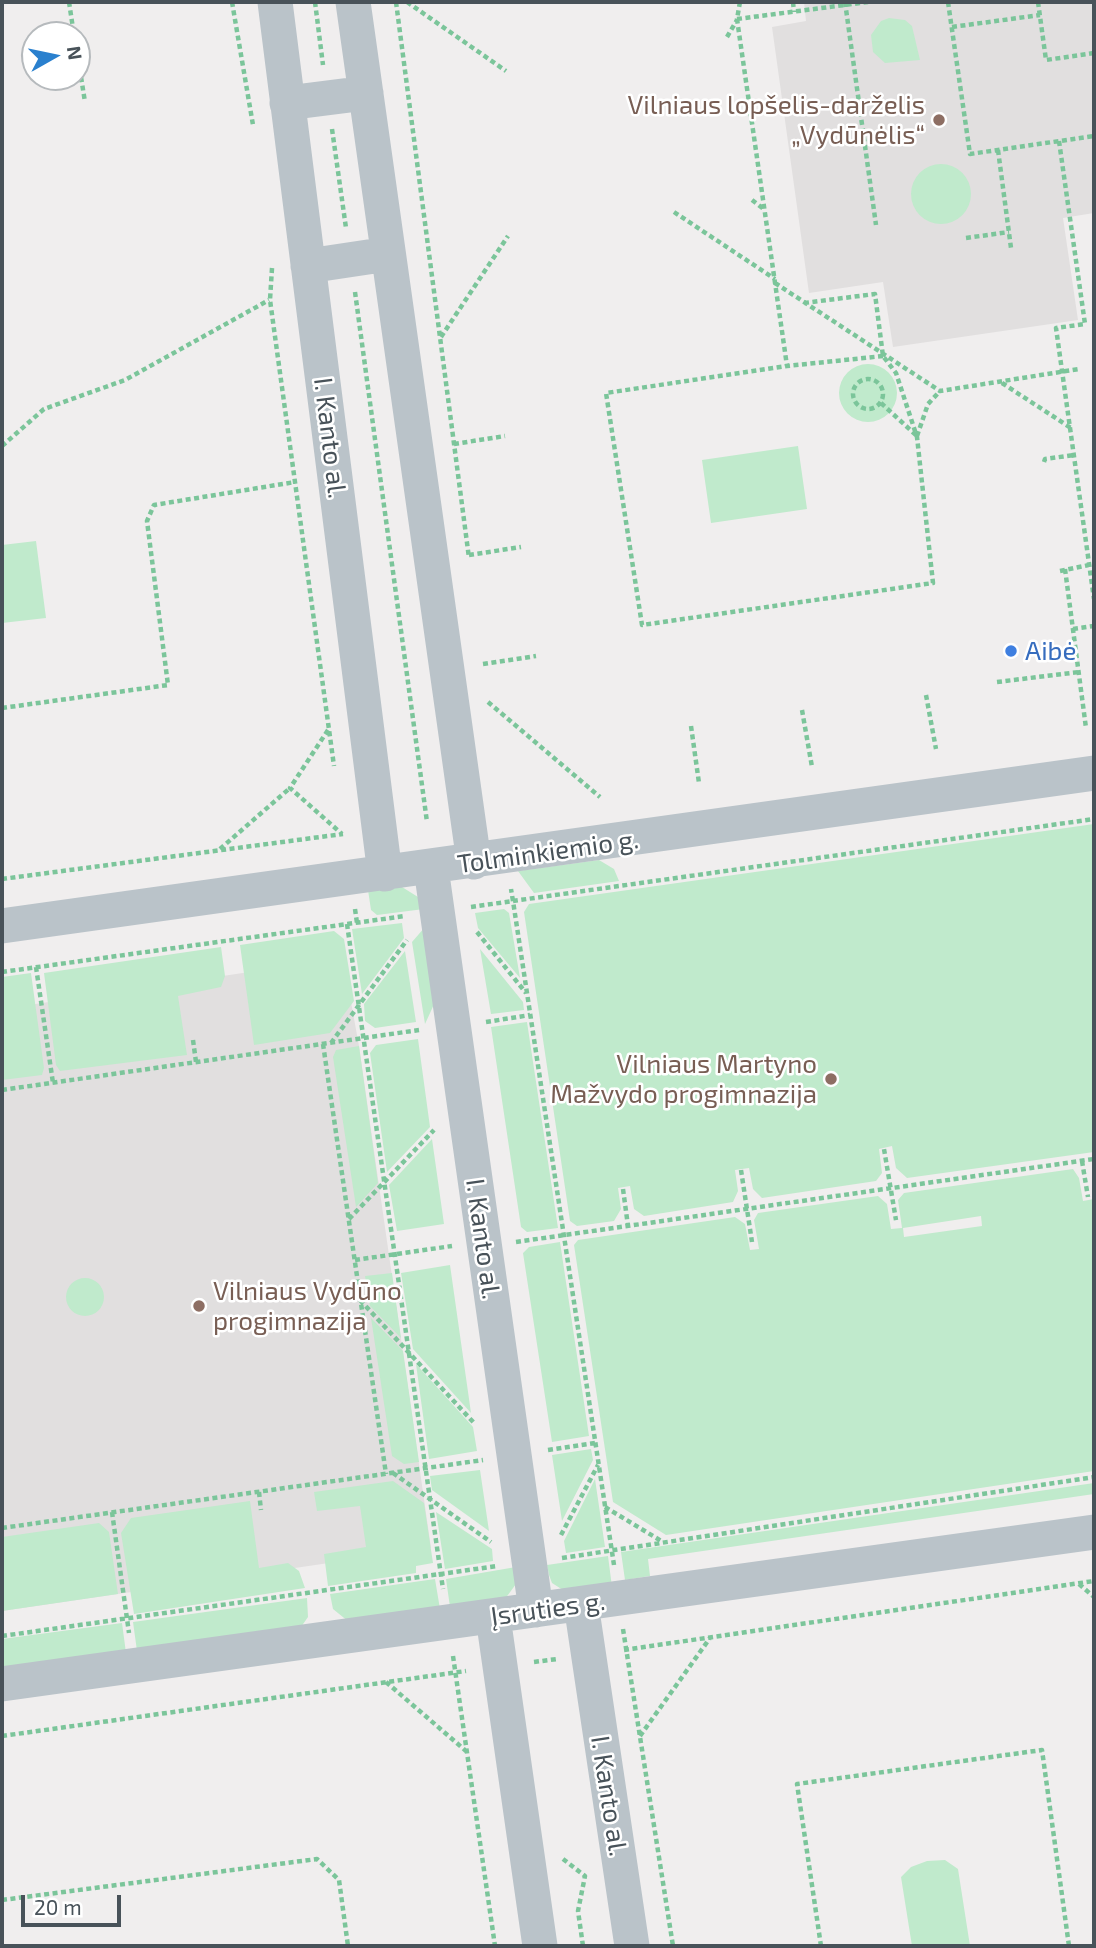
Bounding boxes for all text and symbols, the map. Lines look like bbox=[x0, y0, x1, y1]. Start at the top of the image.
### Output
north arrow bbox=[21, 21, 91, 91]
text: N bbox=[63, 44, 88, 62]
place label: Vilniaus lopšelis-darželis „Vydūnėlis“ bbox=[627, 89, 925, 150]
marker: Vilniaus lopšelis-darželis „Vydūnėlis“ bbox=[931, 112, 947, 128]
street label: I. Kanto al. bbox=[307, 376, 353, 500]
place label: Aibė bbox=[1025, 635, 1076, 667]
marker: Aibė bbox=[1003, 643, 1019, 659]
street label: Tolminkiemio g. bbox=[455, 824, 641, 880]
place label: Vilniaus Martyno Mažvydo progimnazija bbox=[550, 1048, 817, 1110]
marker: Vilniaus Martyno Mažvydo progimnazija bbox=[823, 1071, 839, 1087]
street label: I. Kanto al. bbox=[459, 1177, 507, 1301]
place label: Vilniaus Vydūno progimnazija bbox=[213, 1275, 402, 1336]
marker: Vilniaus Vydūno progimnazija bbox=[191, 1298, 207, 1314]
street label: Įsruties g. bbox=[489, 1586, 607, 1632]
street label: I. Kanto al. bbox=[584, 1733, 634, 1859]
scale bar bbox=[24, 1882, 124, 1926]
text: 20 m bbox=[34, 1894, 82, 1919]

